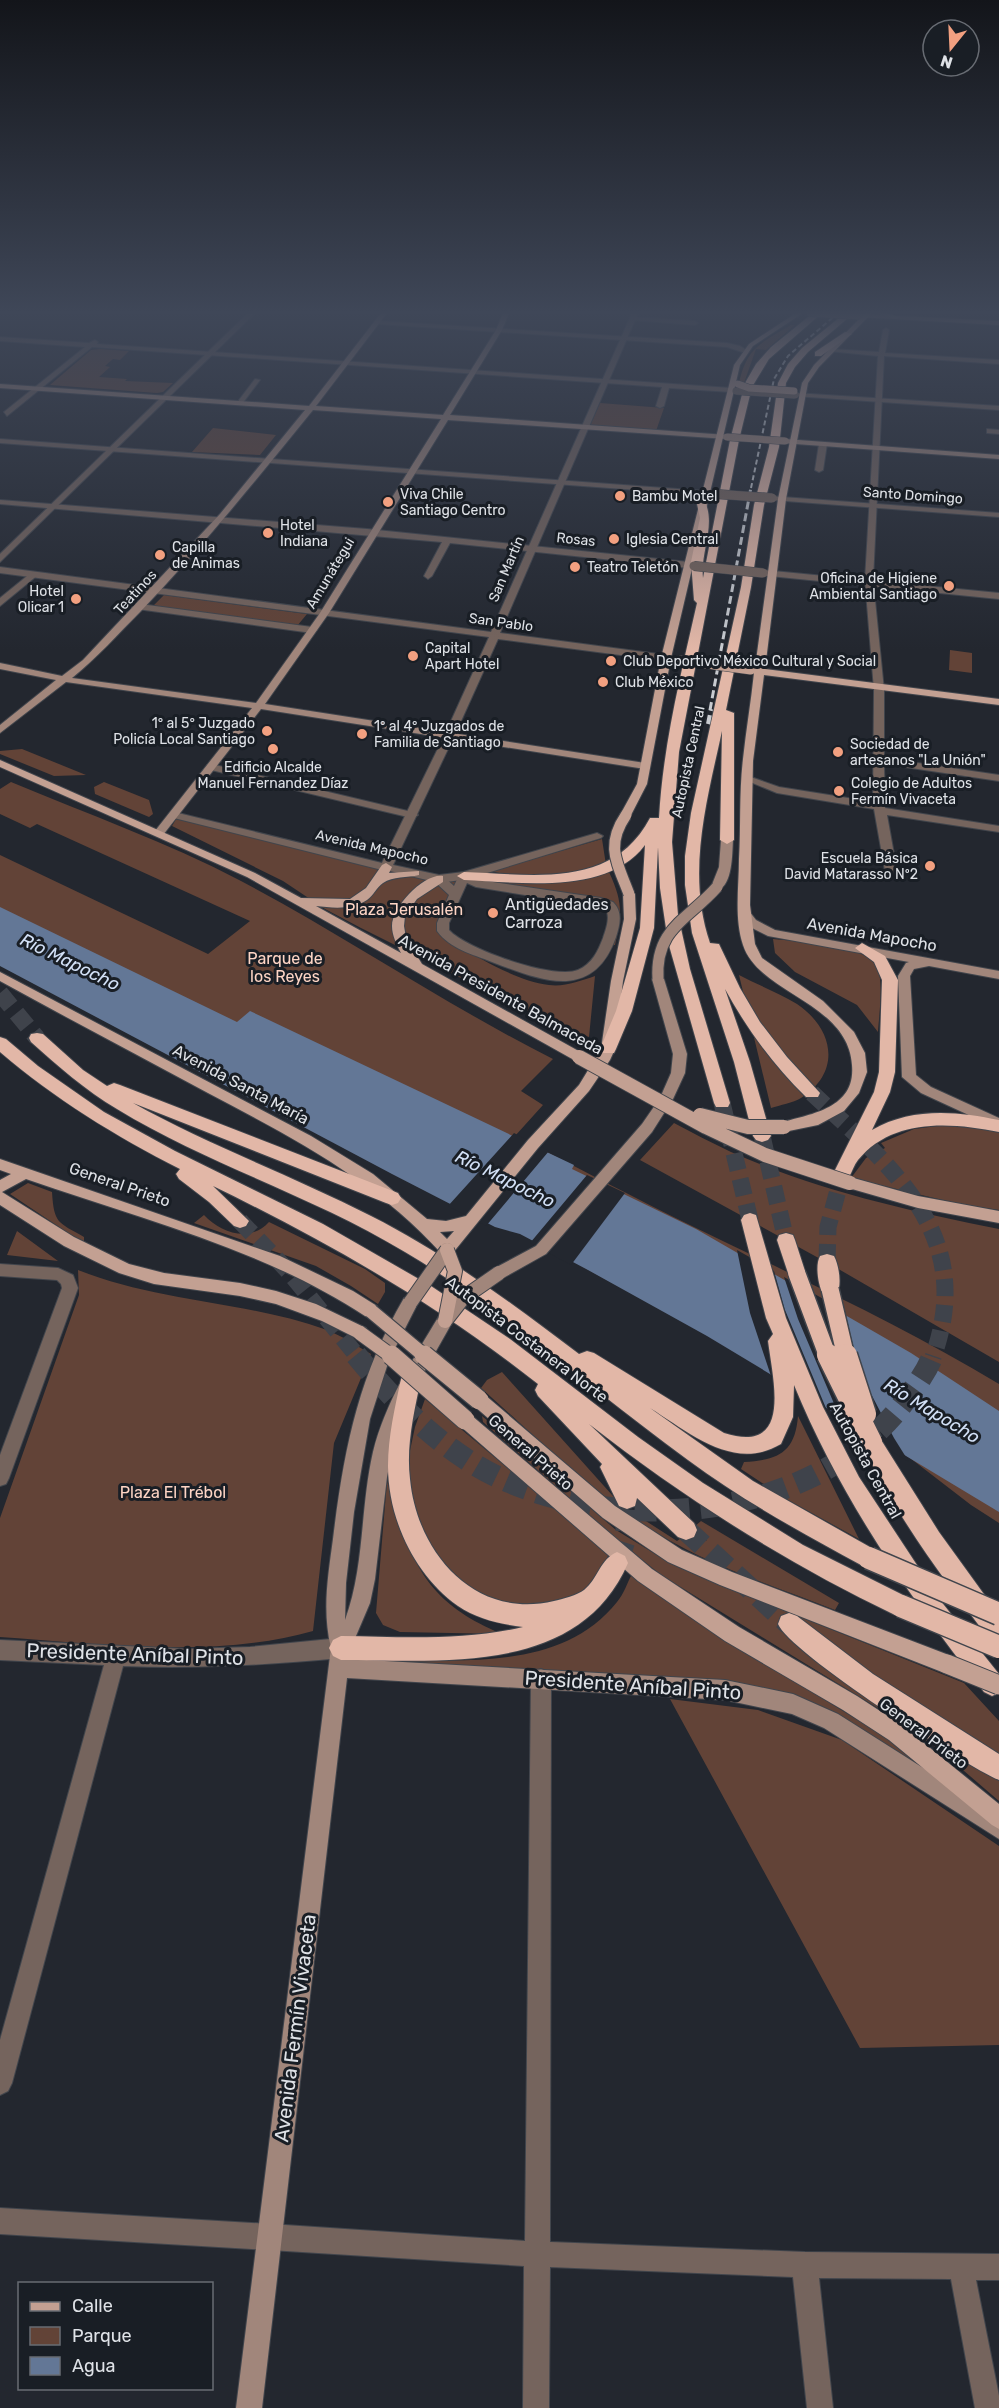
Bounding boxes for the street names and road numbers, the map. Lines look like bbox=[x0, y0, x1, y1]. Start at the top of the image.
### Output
street label: Santo Domingo bbox=[862, 484, 964, 507]
street label: Rosas bbox=[556, 529, 596, 550]
street label: San Martín bbox=[485, 534, 528, 605]
street label: Amunátegui bbox=[303, 535, 358, 612]
street label: Teatinos bbox=[110, 567, 160, 618]
street label: San Pablo bbox=[468, 610, 534, 635]
street label: Autopista Central bbox=[668, 705, 709, 820]
street label: Avenida Mapocho bbox=[314, 826, 430, 869]
street label: Avenida Mapocho bbox=[805, 914, 938, 955]
street label: Avenida Presidente Balmaceda bbox=[395, 930, 606, 1059]
street label: Avenida Santa María bbox=[170, 1041, 312, 1128]
street label: General Prieto bbox=[67, 1158, 173, 1211]
street label: Autopista Costanera Norte bbox=[442, 1272, 612, 1407]
street label: Autopista Central bbox=[826, 1399, 905, 1522]
street label: General Prieto bbox=[485, 1411, 577, 1494]
street label: Presidente Aníbal Pinto bbox=[26, 1638, 244, 1670]
street label: Presidente Aníbal Pinto bbox=[524, 1665, 742, 1705]
street label: General Prieto bbox=[876, 1694, 972, 1773]
street label: Avenida Fermín Vivaceta bbox=[269, 1913, 321, 2143]

